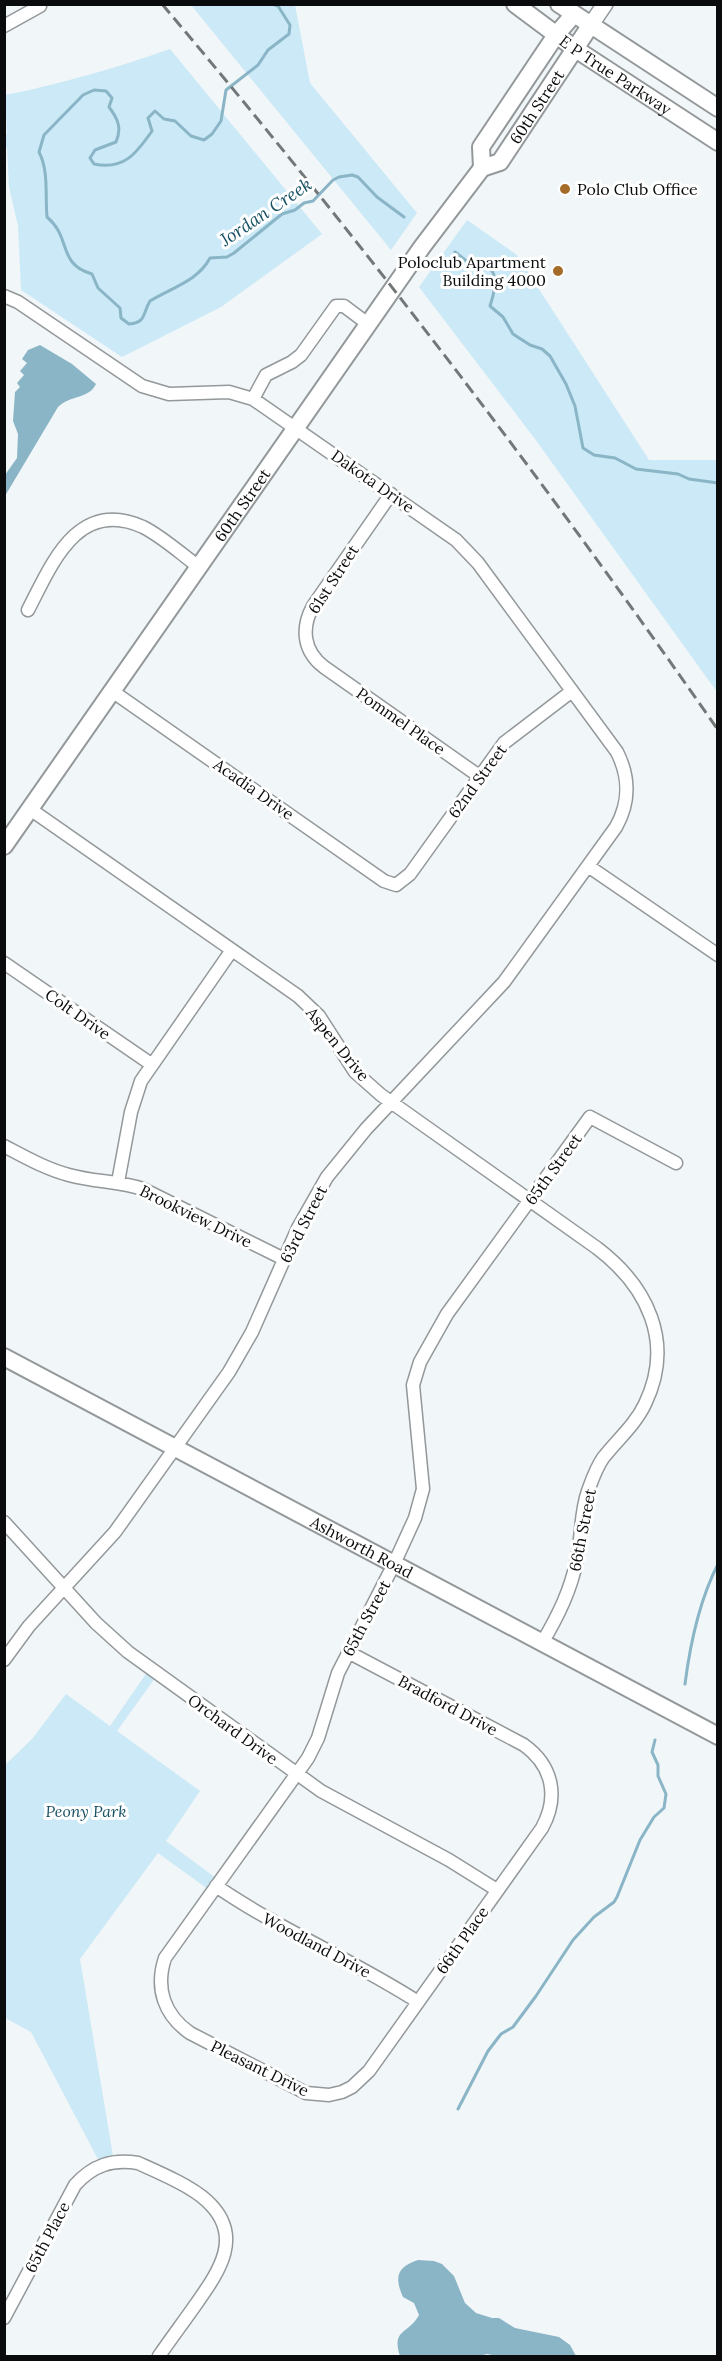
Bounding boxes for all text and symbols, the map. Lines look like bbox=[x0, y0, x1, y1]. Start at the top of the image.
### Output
street label: E P True Parkway bbox=[555, 31, 676, 119]
street label: 60th Street bbox=[505, 65, 569, 147]
water label: Jordan Creek bbox=[214, 172, 316, 251]
place label: Polo Club Office bbox=[577, 179, 698, 199]
marker: Polo Club Office bbox=[558, 182, 572, 196]
place label: Poloclub Apartment Building 4000 bbox=[398, 252, 547, 290]
marker: Poloclub Apartment Building 4000 bbox=[551, 264, 565, 278]
street label: Dakota Drive bbox=[328, 445, 419, 517]
street label: 60th Street bbox=[210, 464, 275, 545]
street label: 61st Street bbox=[303, 540, 363, 617]
street label: Pommel Place bbox=[353, 683, 450, 759]
street label: 62nd Street bbox=[443, 739, 511, 822]
street label: Acadia Drive bbox=[209, 753, 298, 824]
street label: Colt Drive bbox=[41, 984, 115, 1044]
street label: Aspen Drive bbox=[301, 1002, 374, 1085]
street label: 65th Street bbox=[520, 1129, 586, 1209]
street label: Brookview Drive bbox=[137, 1180, 256, 1252]
street label: 63rd Street bbox=[275, 1181, 331, 1266]
street label: 66th Street bbox=[564, 1486, 600, 1573]
street label: Ashworth Road bbox=[306, 1511, 417, 1582]
street label: 65th Street bbox=[338, 1576, 395, 1659]
street label: Bradford Drive bbox=[395, 1670, 501, 1740]
street label: Orchard Drive bbox=[184, 1690, 282, 1769]
park label: Peony Park bbox=[45, 1801, 127, 1821]
street label: 66th Place bbox=[431, 1902, 493, 1978]
street label: Woodland Drive bbox=[259, 1908, 375, 1982]
street label: Pleasant Drive bbox=[208, 2036, 313, 2100]
street label: 65th Place bbox=[20, 2198, 74, 2276]

